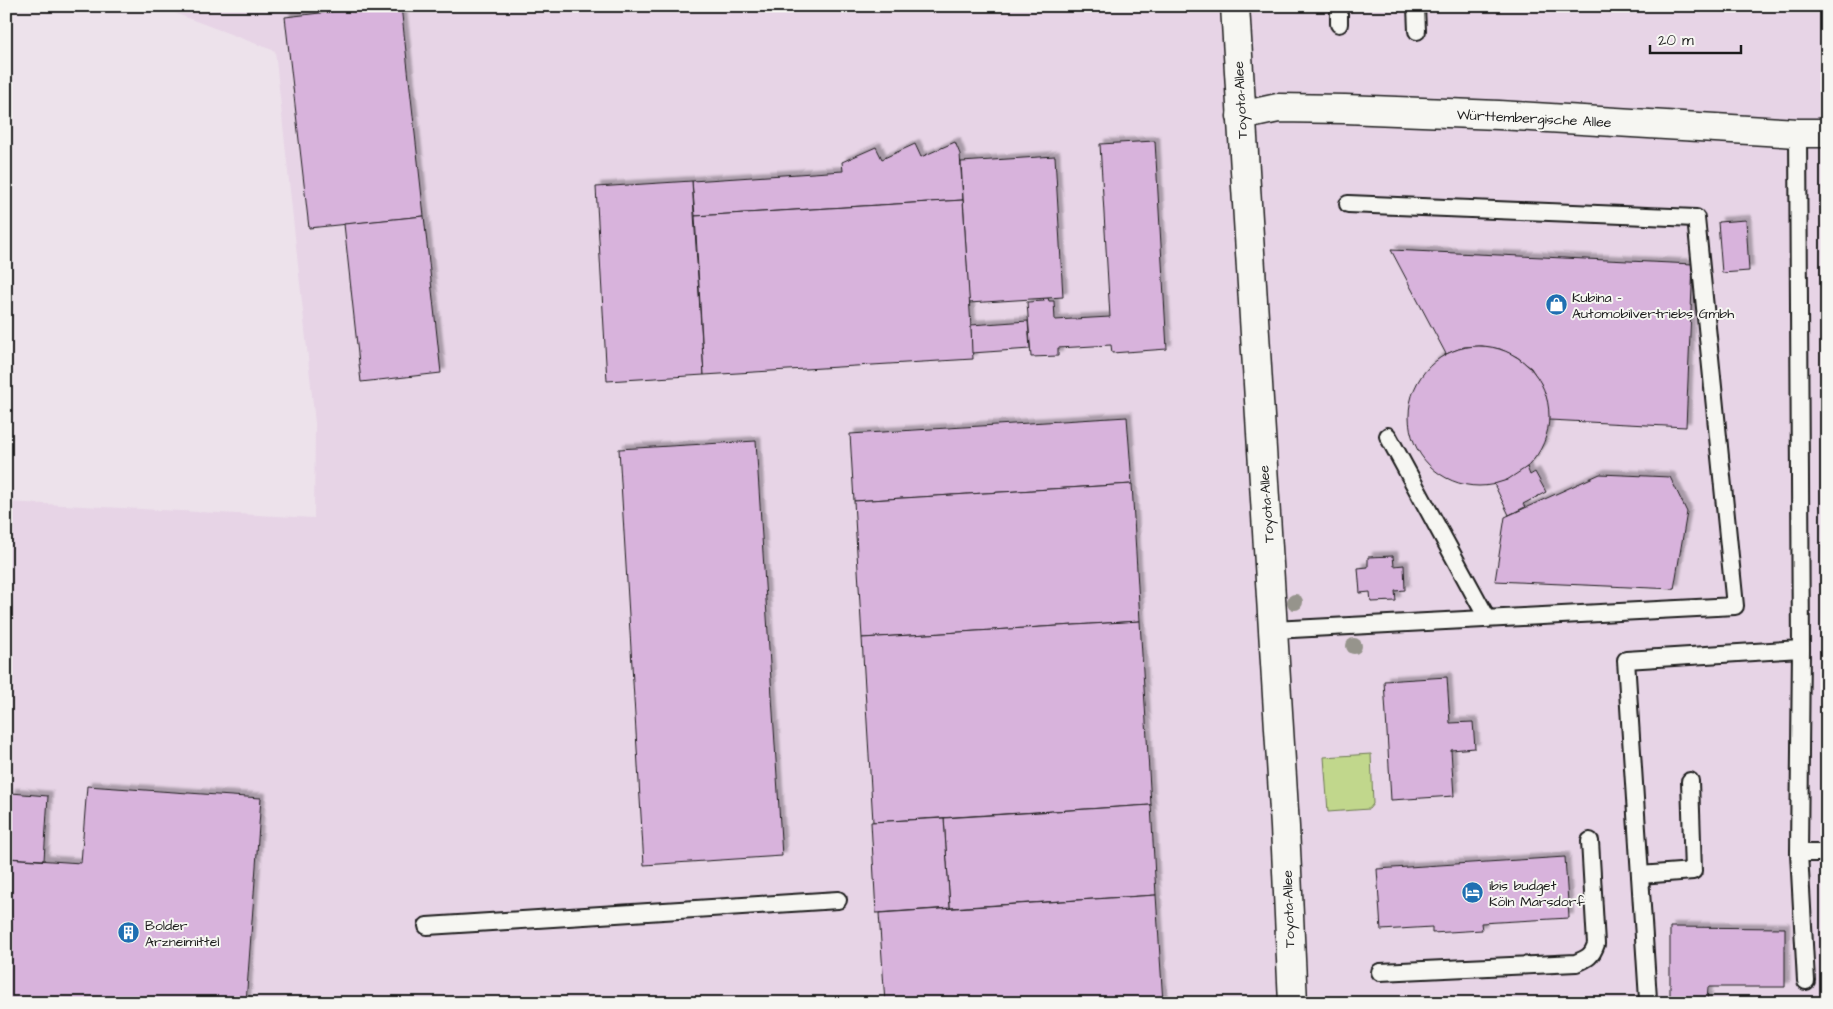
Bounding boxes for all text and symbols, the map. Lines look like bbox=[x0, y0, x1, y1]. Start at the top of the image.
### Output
scale bar bbox=[1650, 22, 1742, 54]
text: 20 m bbox=[1658, 30, 1694, 51]
street label: Toyota-Allee bbox=[1229, 60, 1253, 139]
street label: Württembergische Allee bbox=[1456, 105, 1612, 133]
place label: Kubina - Automobilvertriebs Gmbh bbox=[1572, 288, 1734, 324]
shop icon: Kubina - Automobilvertriebs Gmbh bbox=[1544, 293, 1568, 317]
street label: Toyota-Allee bbox=[1254, 464, 1280, 543]
street label: Toyota-Allee bbox=[1278, 869, 1300, 948]
place label: ibis budget Köln Marsdorf bbox=[1489, 876, 1585, 912]
hotel icon: ibis budget Köln Marsdorf bbox=[1461, 881, 1485, 905]
place label: Bolder Arzneimittel bbox=[145, 916, 219, 952]
building icon: Bolder Arzneimittel bbox=[117, 921, 141, 945]

